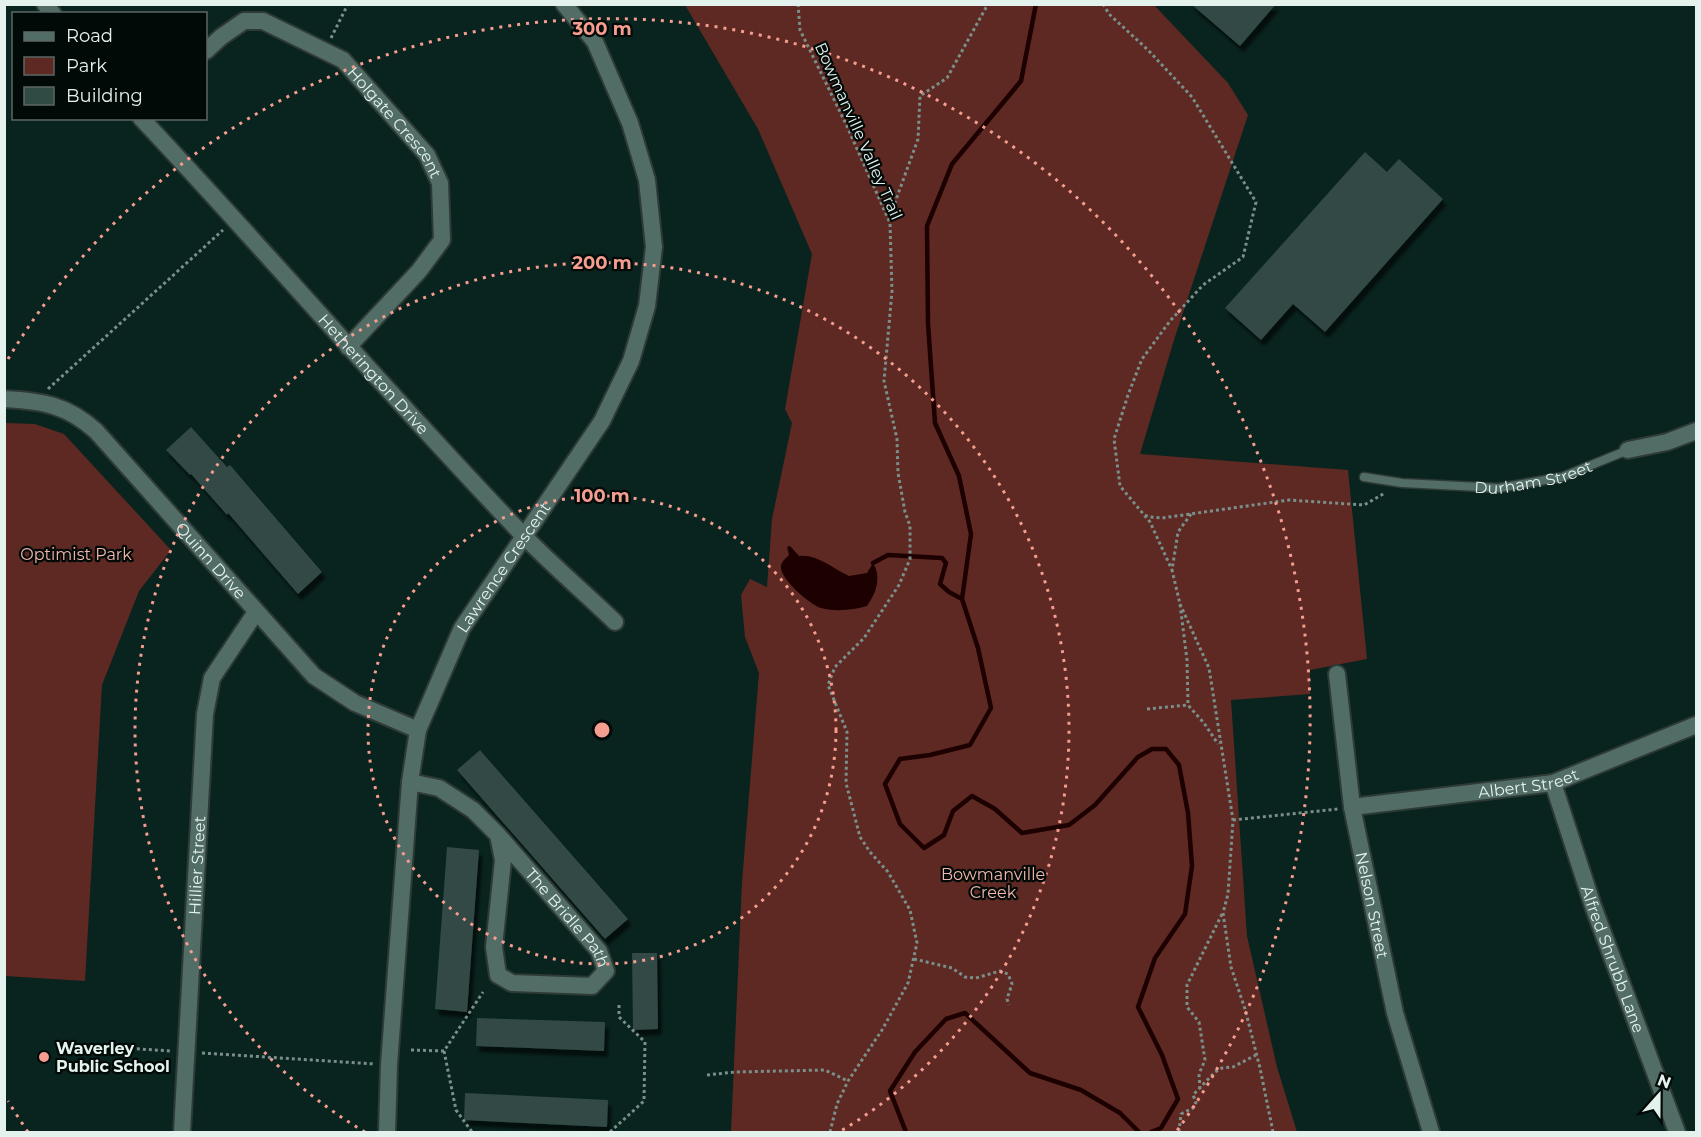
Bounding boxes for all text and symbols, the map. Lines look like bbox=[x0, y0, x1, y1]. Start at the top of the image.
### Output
legend bbox=[12, 12, 207, 120]
text: 300 m bbox=[571, 18, 632, 40]
text: Road bbox=[66, 25, 113, 47]
street label: Bowmanville Valley Trail bbox=[811, 40, 906, 223]
text: Park bbox=[66, 55, 107, 77]
street label: Holgate Crescent bbox=[343, 63, 446, 181]
text: Building bbox=[66, 85, 143, 107]
text: 200 m bbox=[572, 252, 632, 274]
street label: Hetherington Drive bbox=[314, 310, 433, 438]
street label: Durham Street bbox=[1474, 457, 1595, 498]
text: 100 m bbox=[574, 485, 630, 507]
street label: Lawrence Crescent bbox=[453, 498, 555, 636]
street label: Quinn Drive bbox=[172, 518, 250, 603]
park label: Optimist Park bbox=[20, 545, 132, 564]
centre of rings bbox=[592, 720, 612, 740]
street label: Albert Street bbox=[1477, 764, 1582, 802]
street label: Hillier Street bbox=[185, 815, 209, 915]
street label: Nelson Street bbox=[1352, 850, 1392, 961]
street label: The Bridle Path bbox=[521, 864, 613, 970]
park label: Bowmanville Creek bbox=[941, 865, 1045, 902]
street label: Alfred Shrubb Lane bbox=[1577, 883, 1648, 1035]
place label: Waverley Public School bbox=[56, 1039, 170, 1076]
marker: Waverley Public School bbox=[37, 1050, 51, 1064]
north arrow bbox=[1629, 1065, 1689, 1125]
text: N bbox=[1655, 1070, 1674, 1093]

